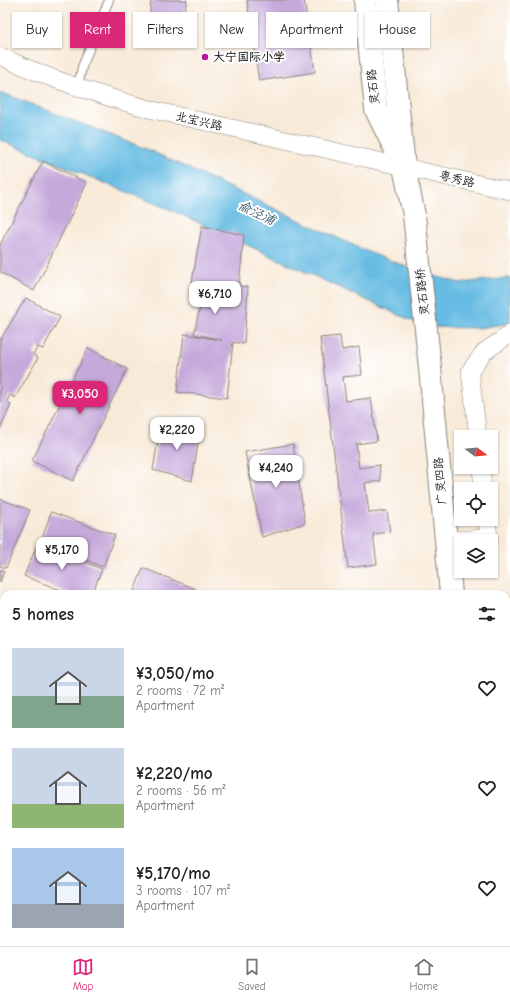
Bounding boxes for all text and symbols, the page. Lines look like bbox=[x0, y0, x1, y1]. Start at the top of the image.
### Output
chip: Buy bbox=[12, 12, 62, 48]
chip: Rent bbox=[70, 12, 125, 48]
chip: Filters bbox=[133, 12, 197, 48]
chip: New bbox=[205, 12, 258, 48]
chip: Apartment bbox=[266, 12, 357, 48]
chip: House bbox=[365, 12, 430, 48]
place label: 大宁国际小学 bbox=[213, 50, 285, 64]
marker: 大宁国际小学 bbox=[200, 52, 210, 62]
street label: 灵石路 bbox=[364, 68, 382, 106]
street label: 北宝兴路 bbox=[174, 109, 224, 133]
street label: 粤秀路 bbox=[438, 168, 476, 190]
water label: 俞泾浦 bbox=[236, 197, 279, 229]
street label: 灵石路桥 bbox=[412, 266, 431, 317]
pin: ¥6,710 bbox=[182, 281, 248, 315]
text: ¥6,710 bbox=[198, 286, 232, 301]
pin: ¥3,050 bbox=[47, 381, 113, 415]
text: ¥3,050 bbox=[61, 386, 99, 401]
pin: ¥2,220 bbox=[144, 417, 210, 451]
text: ¥2,220 bbox=[159, 422, 195, 437]
north arrow bbox=[454, 430, 498, 474]
map controls bbox=[454, 430, 498, 578]
pin: ¥4,240 bbox=[243, 455, 309, 489]
street label: 广灵四路 bbox=[431, 456, 449, 506]
text: ¥4,240 bbox=[259, 460, 293, 475]
button: locate bbox=[454, 482, 498, 526]
button: layers bbox=[454, 534, 498, 578]
pin: ¥5,170 bbox=[29, 537, 95, 571]
text: ¥5,170 bbox=[45, 542, 79, 557]
icon: filters bbox=[476, 603, 498, 625]
text: 5 homes bbox=[12, 605, 74, 624]
icon: home bbox=[44, 664, 92, 712]
text: ¥3,050/mo bbox=[136, 664, 214, 683]
icon: heart bbox=[476, 677, 498, 699]
text: 2 rooms · 72 m² bbox=[136, 683, 224, 698]
text: Apartment bbox=[136, 698, 194, 713]
icon: home bbox=[44, 764, 92, 812]
text: ¥2,220/mo bbox=[136, 764, 213, 783]
icon: heart bbox=[476, 777, 498, 799]
text: 2 rooms · 56 m² bbox=[136, 783, 225, 798]
text: Apartment bbox=[136, 798, 194, 813]
icon: home bbox=[44, 864, 92, 912]
text: ¥5,170/mo bbox=[136, 864, 210, 883]
icon: heart bbox=[476, 877, 498, 899]
text: 3 rooms · 107 m² bbox=[136, 883, 230, 898]
text: Apartment bbox=[136, 898, 194, 913]
tab: Map bbox=[72, 956, 94, 993]
tab: Saved bbox=[238, 956, 266, 993]
tab: Home bbox=[410, 956, 438, 993]

